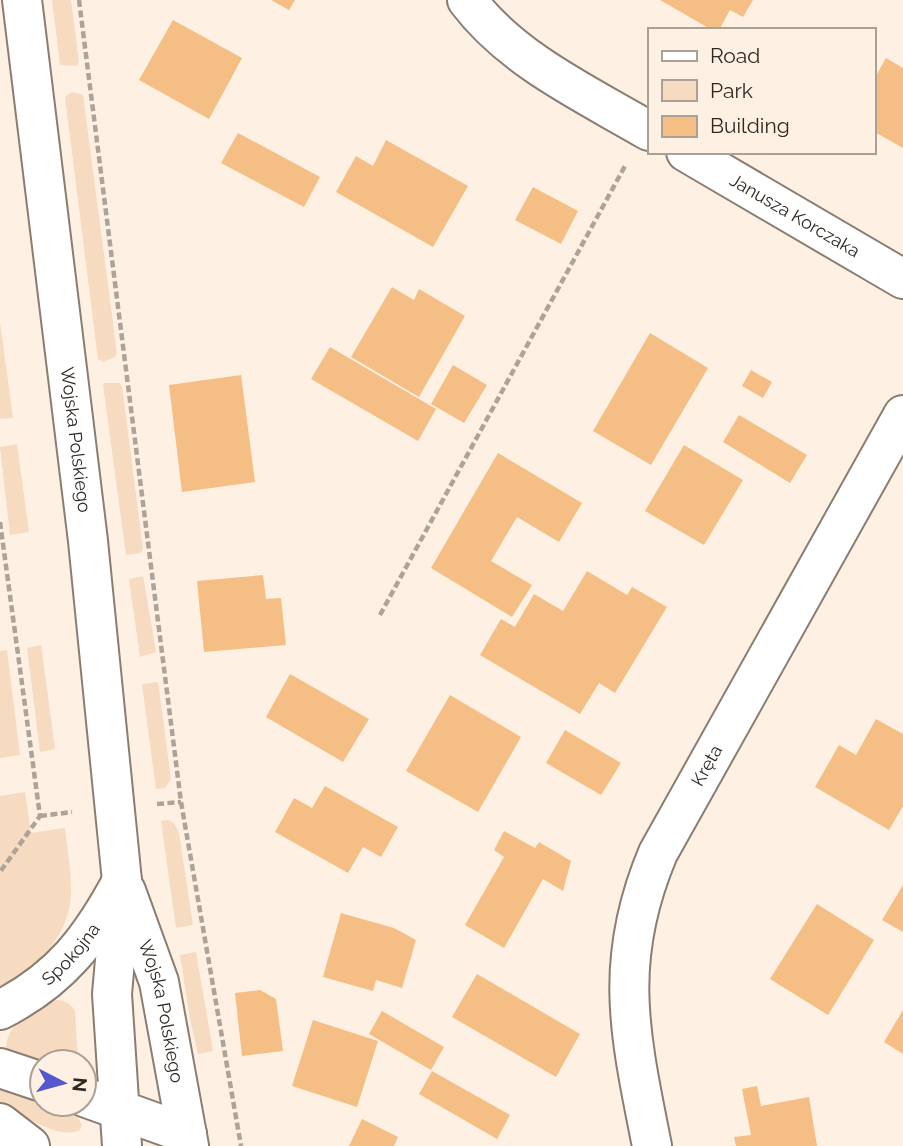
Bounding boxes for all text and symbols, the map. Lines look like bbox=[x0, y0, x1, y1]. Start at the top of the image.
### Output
legend bbox=[648, 28, 875, 154]
text: Road bbox=[710, 43, 760, 68]
text: Park bbox=[710, 78, 753, 103]
text: Building bbox=[710, 113, 790, 138]
street label: Janusza Korczaka bbox=[726, 169, 864, 261]
street label: Wojska Polskiego bbox=[57, 366, 95, 514]
street label: Kręta bbox=[687, 741, 726, 790]
street label: Spokojna bbox=[37, 919, 104, 990]
street label: Wojska Polskiego bbox=[135, 937, 188, 1085]
north arrow bbox=[28, 1048, 98, 1118]
text: N bbox=[68, 1076, 92, 1093]

